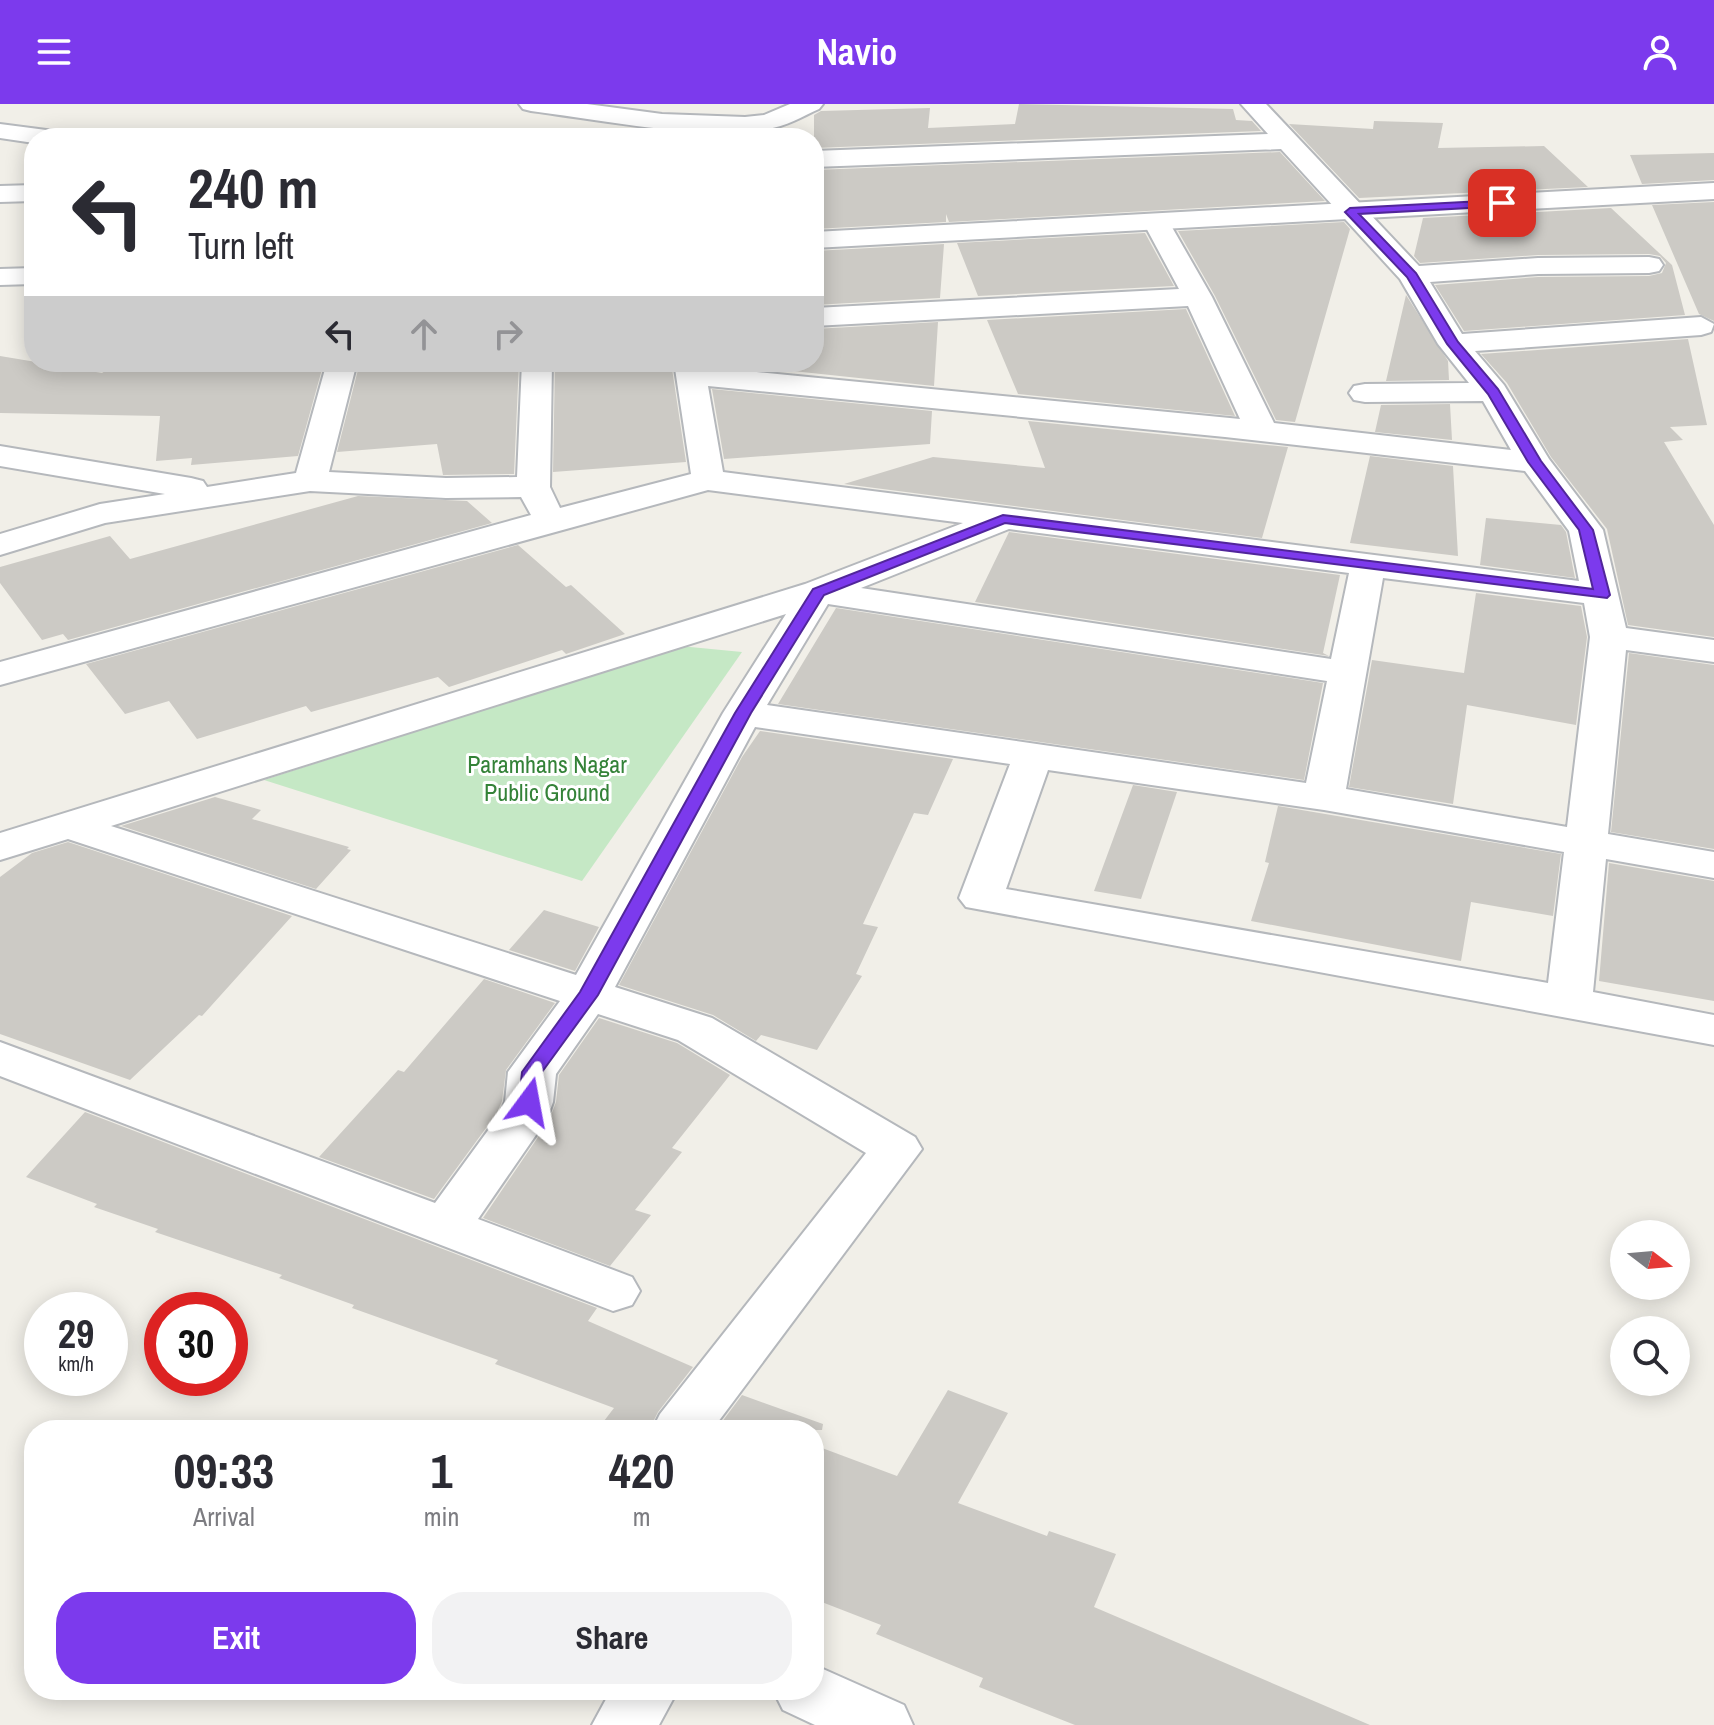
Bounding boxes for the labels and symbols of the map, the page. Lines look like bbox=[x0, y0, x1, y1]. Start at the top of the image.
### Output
pin bbox=[1468, 169, 1536, 237]
park label: Paramhans Nagar Public Ground bbox=[467, 748, 627, 808]
position arrow bbox=[487, 1060, 571, 1144]
north arrow bbox=[1610, 1220, 1690, 1300]
speed limit sign: 30 bbox=[144, 1292, 248, 1396]

